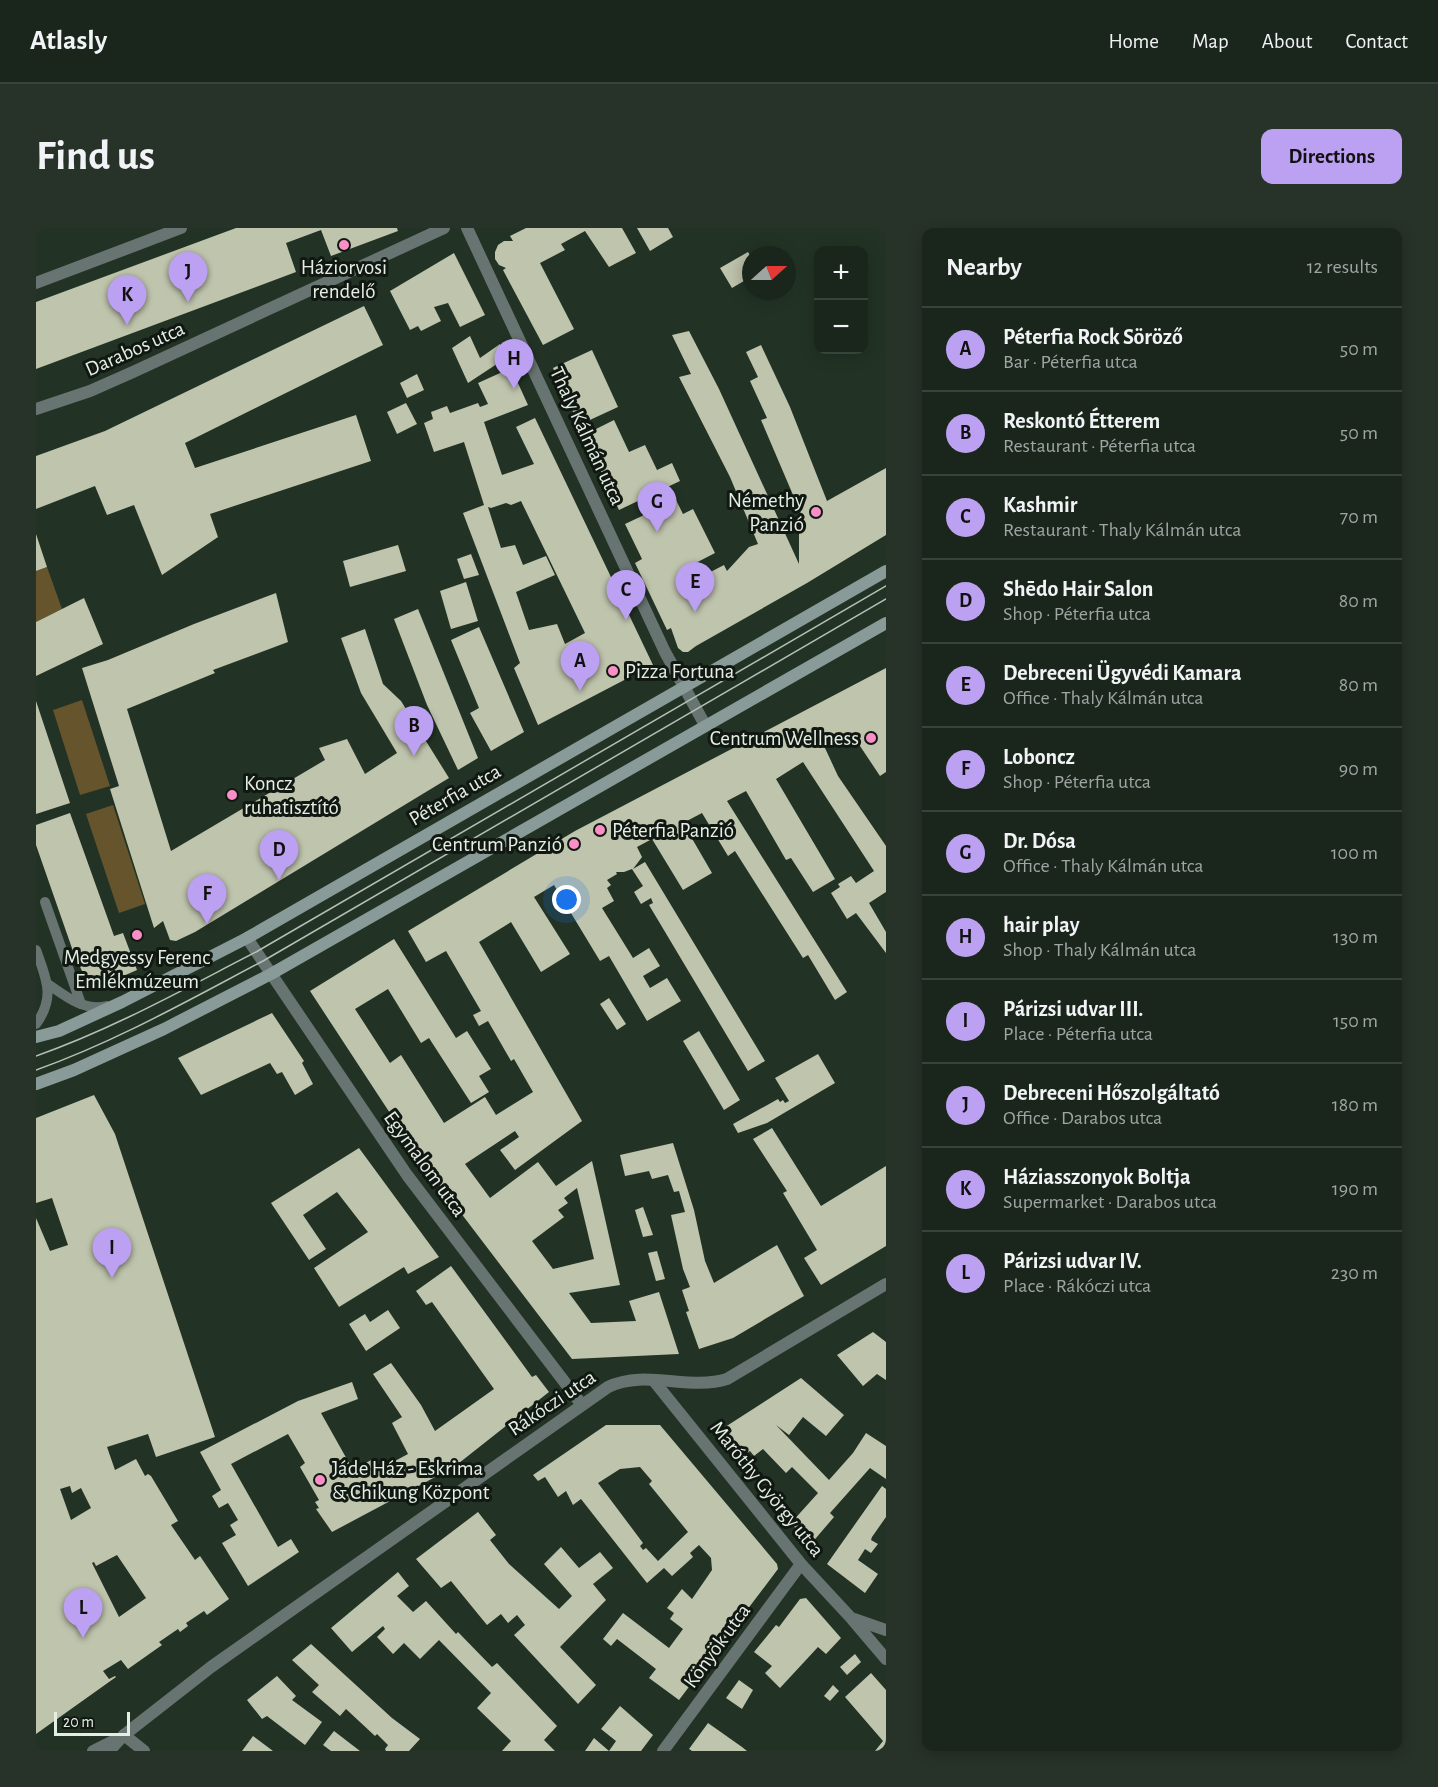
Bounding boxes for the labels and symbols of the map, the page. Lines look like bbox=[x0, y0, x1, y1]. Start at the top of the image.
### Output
marker: Háziorvosi rendelő bbox=[337, 238, 351, 252]
north arrow bbox=[742, 246, 796, 300]
pin: J bbox=[168, 253, 208, 302]
place label: Háziorvosi rendelő bbox=[301, 257, 387, 302]
pin: K bbox=[108, 276, 146, 325]
street label: Darabos utca bbox=[82, 318, 188, 380]
pin: H bbox=[494, 340, 534, 389]
street label: Thaly Kálmán utca bbox=[546, 364, 628, 509]
pin: G bbox=[638, 482, 676, 532]
place label: Némethy Panzió bbox=[728, 490, 804, 535]
marker: Némethy Panzió bbox=[809, 505, 823, 519]
pin: E bbox=[676, 562, 714, 612]
pin: C bbox=[606, 570, 646, 620]
pin: A bbox=[560, 642, 600, 691]
place label: Pizza Fortuna bbox=[625, 661, 735, 682]
marker: Pizza Fortuna bbox=[606, 664, 620, 678]
pin: B bbox=[394, 706, 434, 756]
place label: Centrum Wellness bbox=[710, 728, 859, 749]
marker: Centrum Wellness bbox=[864, 731, 878, 745]
street label: Péterfia utca bbox=[406, 760, 505, 830]
place label: Koncz ruhatisztító bbox=[244, 773, 339, 818]
marker: Koncz ruhatisztító bbox=[225, 788, 239, 802]
place label: Péterfia Panzió bbox=[612, 820, 734, 841]
marker: Péterfia Panzió bbox=[593, 823, 607, 837]
pin: D bbox=[260, 830, 298, 880]
place label: Centrum Panzió bbox=[432, 834, 562, 855]
marker: Centrum Panzió bbox=[567, 837, 581, 851]
pin: F bbox=[188, 874, 226, 924]
your location bbox=[552, 885, 581, 914]
marker: Medgyessy Ferenc Emlékmúzeum bbox=[130, 928, 144, 942]
place label: Medgyessy Ferenc Emlékmúzeum bbox=[64, 947, 210, 992]
street label: Egymalom utca bbox=[380, 1107, 470, 1221]
pin: I bbox=[92, 1228, 132, 1278]
street label: Rákóczi utca bbox=[504, 1366, 600, 1440]
street label: Maróthy György utca bbox=[706, 1417, 828, 1561]
place label: Jáde Ház - Eskrima & Chikung Központ bbox=[332, 1458, 490, 1503]
marker: Jáde Ház - Eskrima & Chikung Központ bbox=[313, 1473, 327, 1487]
pin: L bbox=[64, 1588, 102, 1638]
street label: Könyök utca bbox=[680, 1600, 755, 1692]
scale bar bbox=[54, 1709, 130, 1736]

